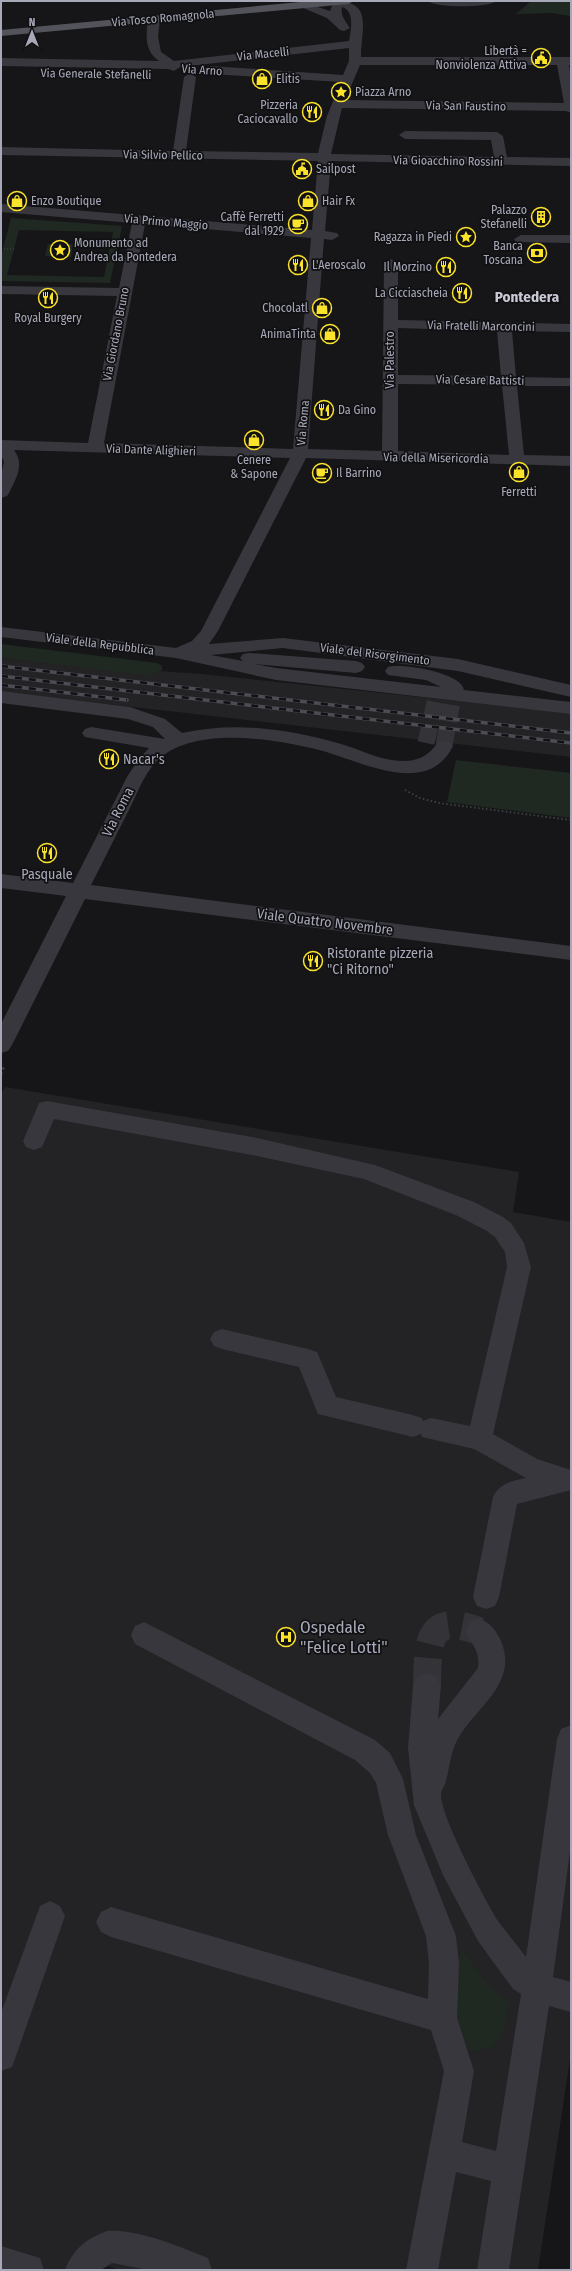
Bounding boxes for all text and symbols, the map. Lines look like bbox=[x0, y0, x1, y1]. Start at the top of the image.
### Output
street label: Via Tosco Romagnola bbox=[111, 7, 215, 29]
north arrow bbox=[12, 12, 52, 52]
text: N bbox=[29, 16, 35, 29]
street label: Via Macelli bbox=[236, 44, 290, 64]
place label: Libertà = Nonviolenza Attiva bbox=[436, 44, 527, 72]
public building icon: Libertà = Nonviolenza Attiva bbox=[530, 47, 552, 69]
street label: Via Arno bbox=[181, 62, 223, 78]
street label: Via Generale Stefanelli bbox=[40, 66, 152, 82]
shop icon: Elitis bbox=[251, 68, 273, 90]
place label: Elitis bbox=[276, 72, 300, 86]
place icon: Piazza Arno bbox=[330, 81, 352, 103]
place label: Piazza Arno bbox=[355, 85, 411, 99]
place label: Pizzeria Caciocavallo bbox=[237, 98, 298, 126]
street label: Via San Faustino bbox=[426, 98, 506, 114]
restaurant icon: Pizzeria Caciocavallo bbox=[301, 101, 323, 123]
street label: Via Silvio Pellico bbox=[123, 147, 203, 163]
street label: Via Gioacchino Rossini bbox=[393, 153, 503, 169]
public building icon: Sailpost bbox=[291, 158, 313, 180]
place label: Sailpost bbox=[316, 162, 356, 176]
shop icon: Enzo Boutique bbox=[6, 190, 28, 212]
shop icon: Hair Fx bbox=[297, 190, 319, 212]
place label: Enzo Boutique bbox=[31, 194, 101, 208]
place label: Hair Fx bbox=[322, 194, 356, 208]
place label: Palazzo Stefanelli bbox=[480, 203, 527, 231]
building icon: Palazzo Stefanelli bbox=[530, 206, 552, 228]
place label: Caffè Ferretti dal 1929 bbox=[221, 210, 284, 238]
street label: Via Primo Maggio bbox=[123, 211, 209, 233]
cafe icon: Caffè Ferretti dal 1929 bbox=[287, 213, 309, 235]
place icon: Ragazza in Piedi bbox=[455, 226, 477, 248]
place label: Ragazza in Piedi bbox=[374, 230, 452, 244]
place label: Monumento ad Andrea da Pontedera bbox=[74, 236, 177, 264]
place icon: Monumento ad Andrea da Pontedera bbox=[49, 239, 71, 261]
place label: Banca Toscana bbox=[484, 239, 523, 267]
bank icon: Banca Toscana bbox=[526, 242, 548, 264]
restaurant icon: L'Aeroscalo bbox=[287, 254, 309, 276]
restaurant icon: Il Morzino bbox=[435, 256, 457, 278]
place label: L'Aeroscalo bbox=[312, 258, 366, 272]
place label: Il Morzino bbox=[384, 260, 432, 274]
restaurant icon: La Cicciascheia bbox=[451, 282, 473, 304]
street label: Via Giordano Bruno bbox=[100, 286, 132, 382]
place label: La Cicciascheia bbox=[375, 286, 448, 300]
restaurant icon: Royal Burgery bbox=[37, 287, 59, 309]
district label: Pontedera bbox=[495, 288, 560, 306]
shop icon: Chocolatl bbox=[311, 297, 333, 319]
place label: Chocolatl bbox=[262, 301, 308, 315]
place label: Royal Burgery bbox=[14, 311, 82, 325]
street label: Via Fratelli Marconcini bbox=[427, 318, 535, 334]
shop icon: AnimaTinta bbox=[319, 323, 341, 345]
place label: AnimaTinta bbox=[261, 327, 316, 341]
street label: Via Palestro bbox=[383, 331, 397, 389]
street label: Via Cesare Battisti bbox=[436, 372, 524, 388]
restaurant icon: Da Gino bbox=[313, 399, 335, 421]
street label: Via Roma bbox=[294, 400, 312, 446]
place label: Da Gino bbox=[338, 403, 376, 417]
shop icon: Cenere & Sapone bbox=[243, 429, 265, 451]
street label: Via Dante Alighieri bbox=[106, 441, 196, 459]
street label: Via della Misericordia bbox=[383, 450, 489, 466]
place label: Cenere & Sapone bbox=[230, 453, 278, 481]
shop icon: Ferretti bbox=[508, 461, 530, 483]
cafe icon: Il Barrino bbox=[311, 462, 333, 484]
place label: Il Barrino bbox=[336, 466, 382, 480]
place label: Ferretti bbox=[501, 485, 537, 499]
street label: Viale della Repubblica bbox=[45, 630, 155, 658]
street label: Viale del Risorgimento bbox=[319, 640, 431, 668]
restaurant icon: Nacar's bbox=[98, 748, 120, 770]
place label: Nacar's bbox=[123, 751, 165, 768]
street label: Via Roma bbox=[98, 784, 138, 840]
restaurant icon: Pasquale bbox=[36, 842, 58, 864]
place label: Pasquale bbox=[21, 866, 73, 883]
street label: Viale Quattro Novembre bbox=[256, 905, 394, 939]
place label: Ristorante pizzeria "Ci Ritorno" bbox=[327, 945, 433, 978]
restaurant icon: Ristorante pizzeria "Ci Ritorno" bbox=[302, 950, 324, 972]
place label: Ospedale "Felice Lotti" bbox=[300, 1617, 388, 1658]
hospital icon: Ospedale "Felice Lotti" bbox=[275, 1626, 297, 1648]

